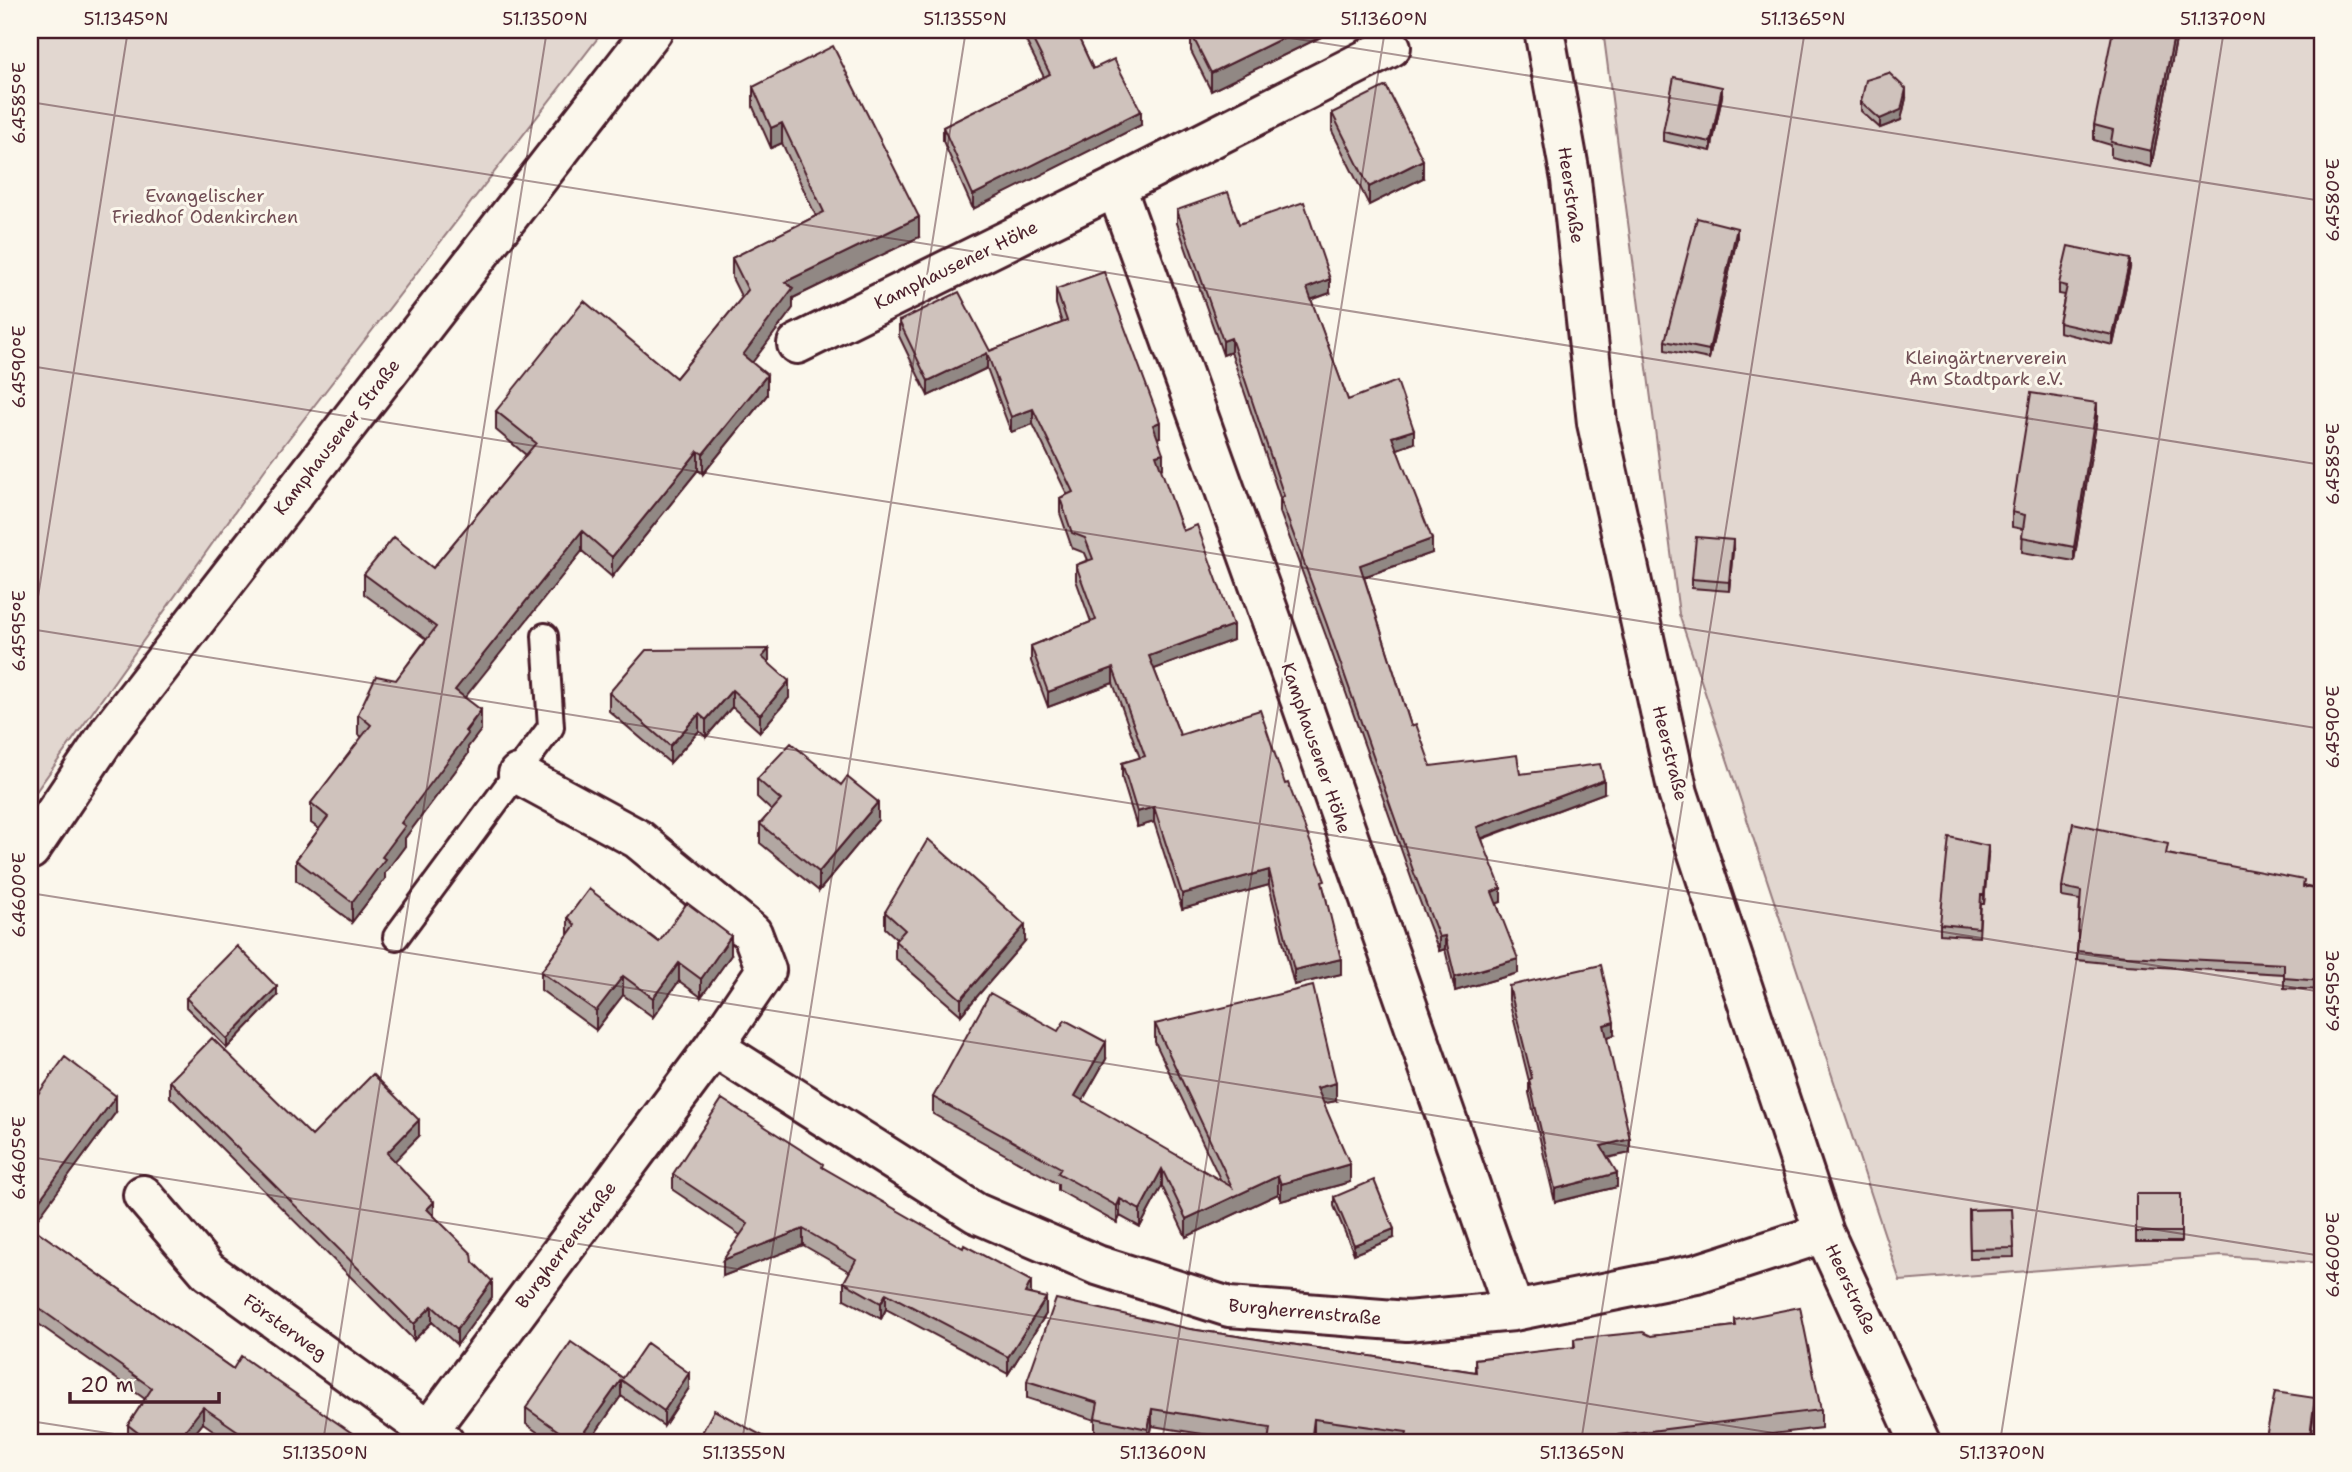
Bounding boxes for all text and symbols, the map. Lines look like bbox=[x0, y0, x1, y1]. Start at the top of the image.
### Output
text: 51.1345°N bbox=[83, 7, 169, 31]
text: 51.1350°N bbox=[502, 7, 588, 31]
text: 51.1355°N bbox=[923, 7, 1007, 31]
text: 51.1360°N bbox=[1341, 7, 1427, 31]
text: 51.1365°N bbox=[1760, 7, 1846, 31]
text: 51.1370°N bbox=[2180, 7, 2266, 31]
text: 6.4585°E bbox=[7, 62, 31, 144]
street label: Heerstraße bbox=[1552, 145, 1590, 245]
text: 6.4580°E bbox=[2321, 158, 2345, 242]
park label: Evangelischer Friedhof Odenkirchen bbox=[112, 184, 298, 229]
street label: Kamphausener Höhe bbox=[870, 215, 1042, 315]
text: 6.4590°E bbox=[7, 325, 31, 409]
park label: Kleingärtnerverein Am Stadtpark e.V. bbox=[1905, 346, 2067, 391]
street label: Kamphausener Straße bbox=[268, 354, 406, 520]
text: 6.4585°E bbox=[2321, 423, 2345, 505]
text: 6.4595°E bbox=[7, 590, 31, 672]
street label: Kamphausener Höhe bbox=[1275, 659, 1357, 837]
text: 6.4590°E bbox=[2321, 685, 2345, 769]
street label: Heerstraße bbox=[1647, 703, 1693, 803]
text: 6.4600°E bbox=[7, 852, 31, 938]
text: 6.4595°E bbox=[2321, 950, 2345, 1032]
text: 6.4605°E bbox=[7, 1116, 31, 1200]
street label: Burgherrenstraße bbox=[510, 1177, 622, 1313]
text: 6.4600°E bbox=[2321, 1212, 2345, 1298]
street label: Heerstraße bbox=[1820, 1240, 1882, 1338]
street label: Försterweg bbox=[238, 1288, 332, 1366]
street label: Burgherrenstraße bbox=[1228, 1293, 1382, 1331]
scale bar bbox=[70, 1360, 219, 1404]
text: 20 m bbox=[80, 1371, 134, 1399]
text: 51.1350°N bbox=[282, 1441, 368, 1465]
text: 51.1355°N bbox=[702, 1441, 786, 1465]
text: 51.1360°N bbox=[1120, 1441, 1206, 1465]
text: 51.1365°N bbox=[1539, 1441, 1625, 1465]
text: 51.1370°N bbox=[1959, 1441, 2045, 1465]

